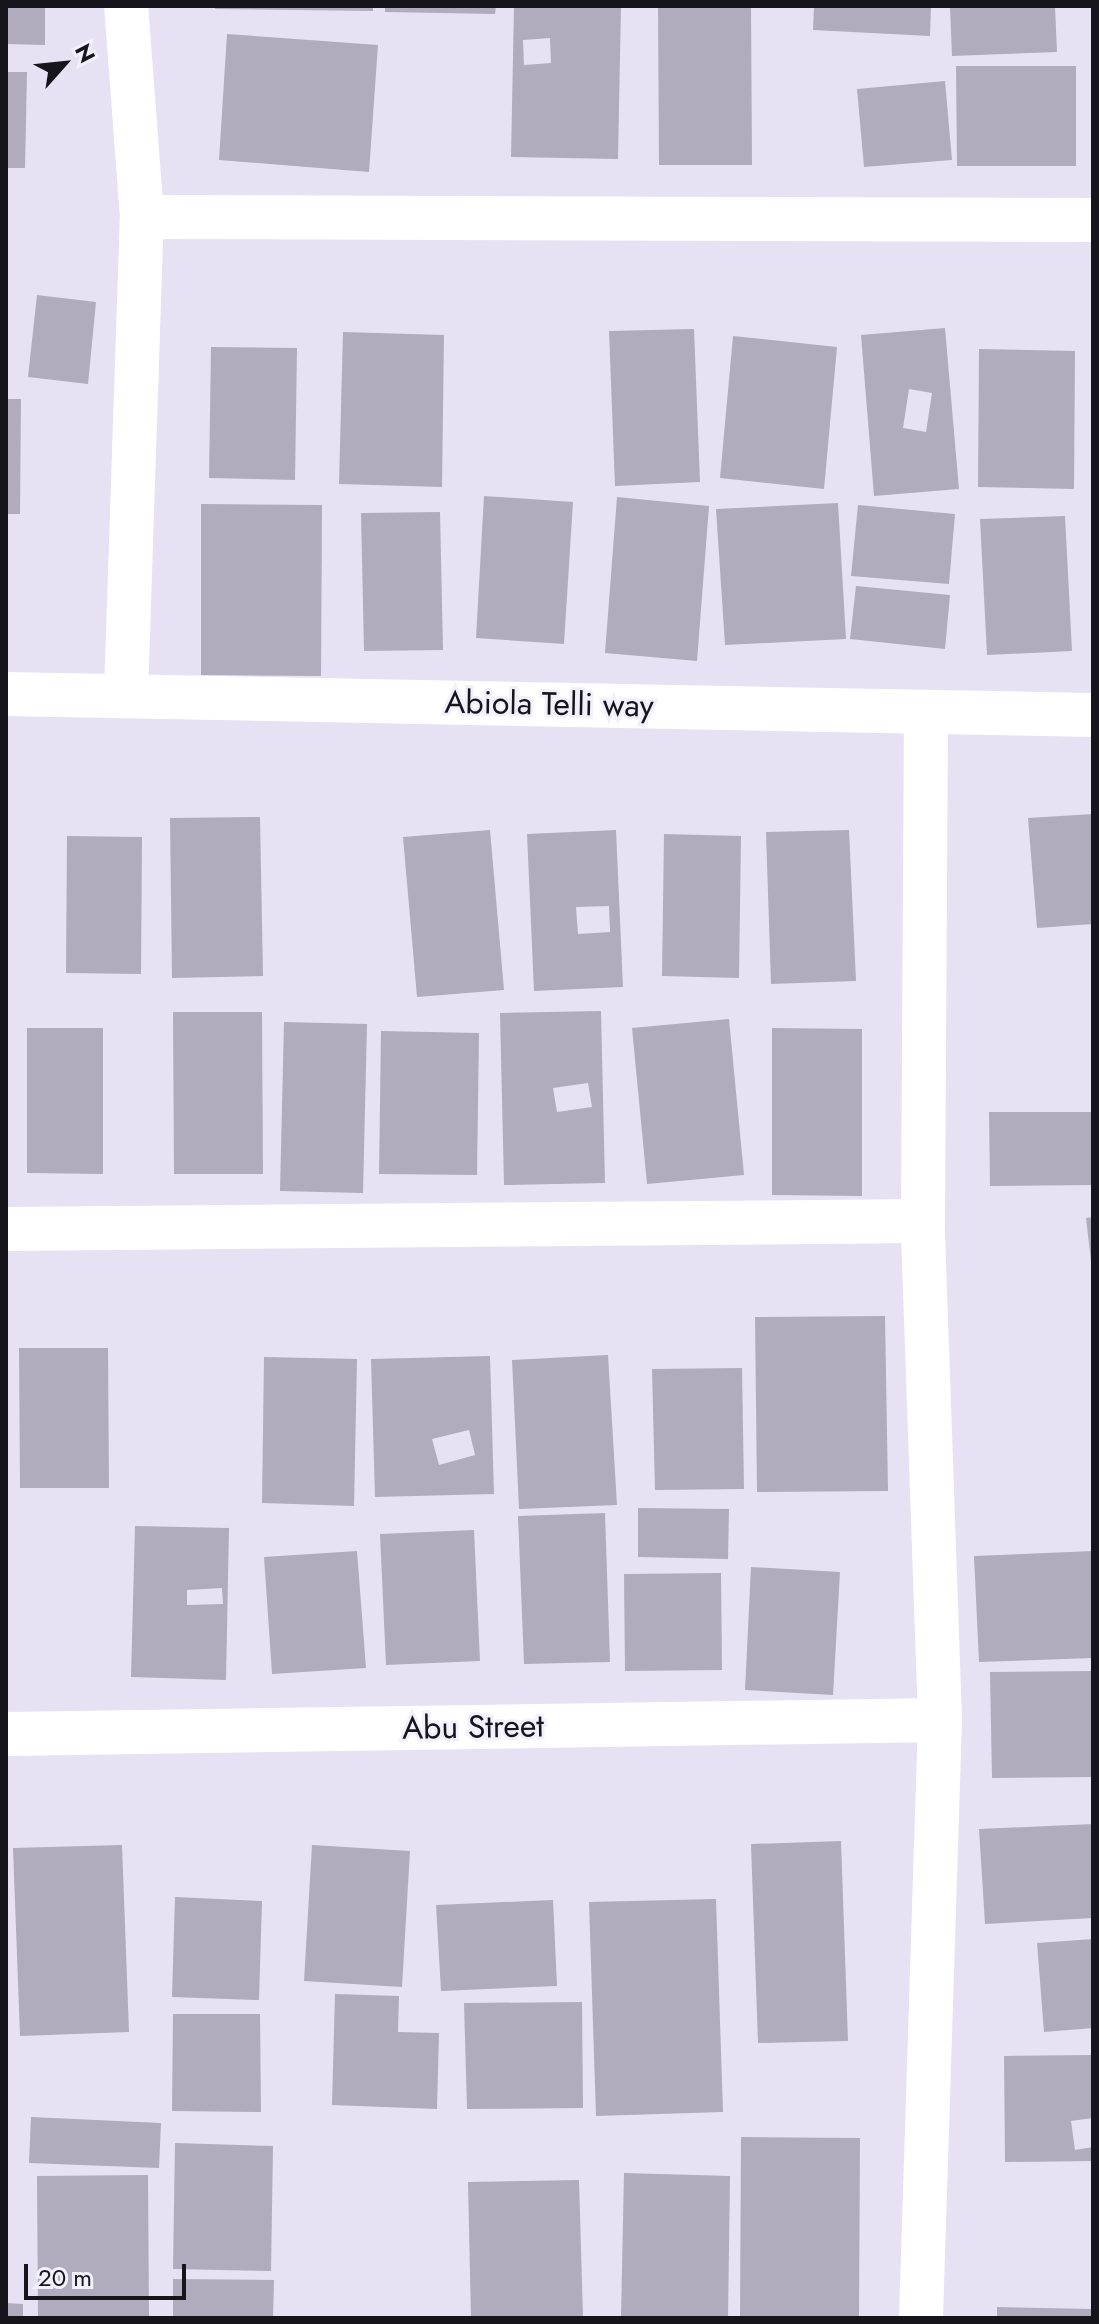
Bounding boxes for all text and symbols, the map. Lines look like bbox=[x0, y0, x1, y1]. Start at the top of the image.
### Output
north arrow bbox=[24, 24, 104, 104]
text: N bbox=[67, 38, 104, 68]
street label: Abiola Telli way bbox=[444, 683, 654, 725]
street label: Abu Street bbox=[402, 1707, 544, 1747]
scale bar bbox=[28, 2248, 190, 2298]
text: 20 m bbox=[38, 2260, 92, 2295]

